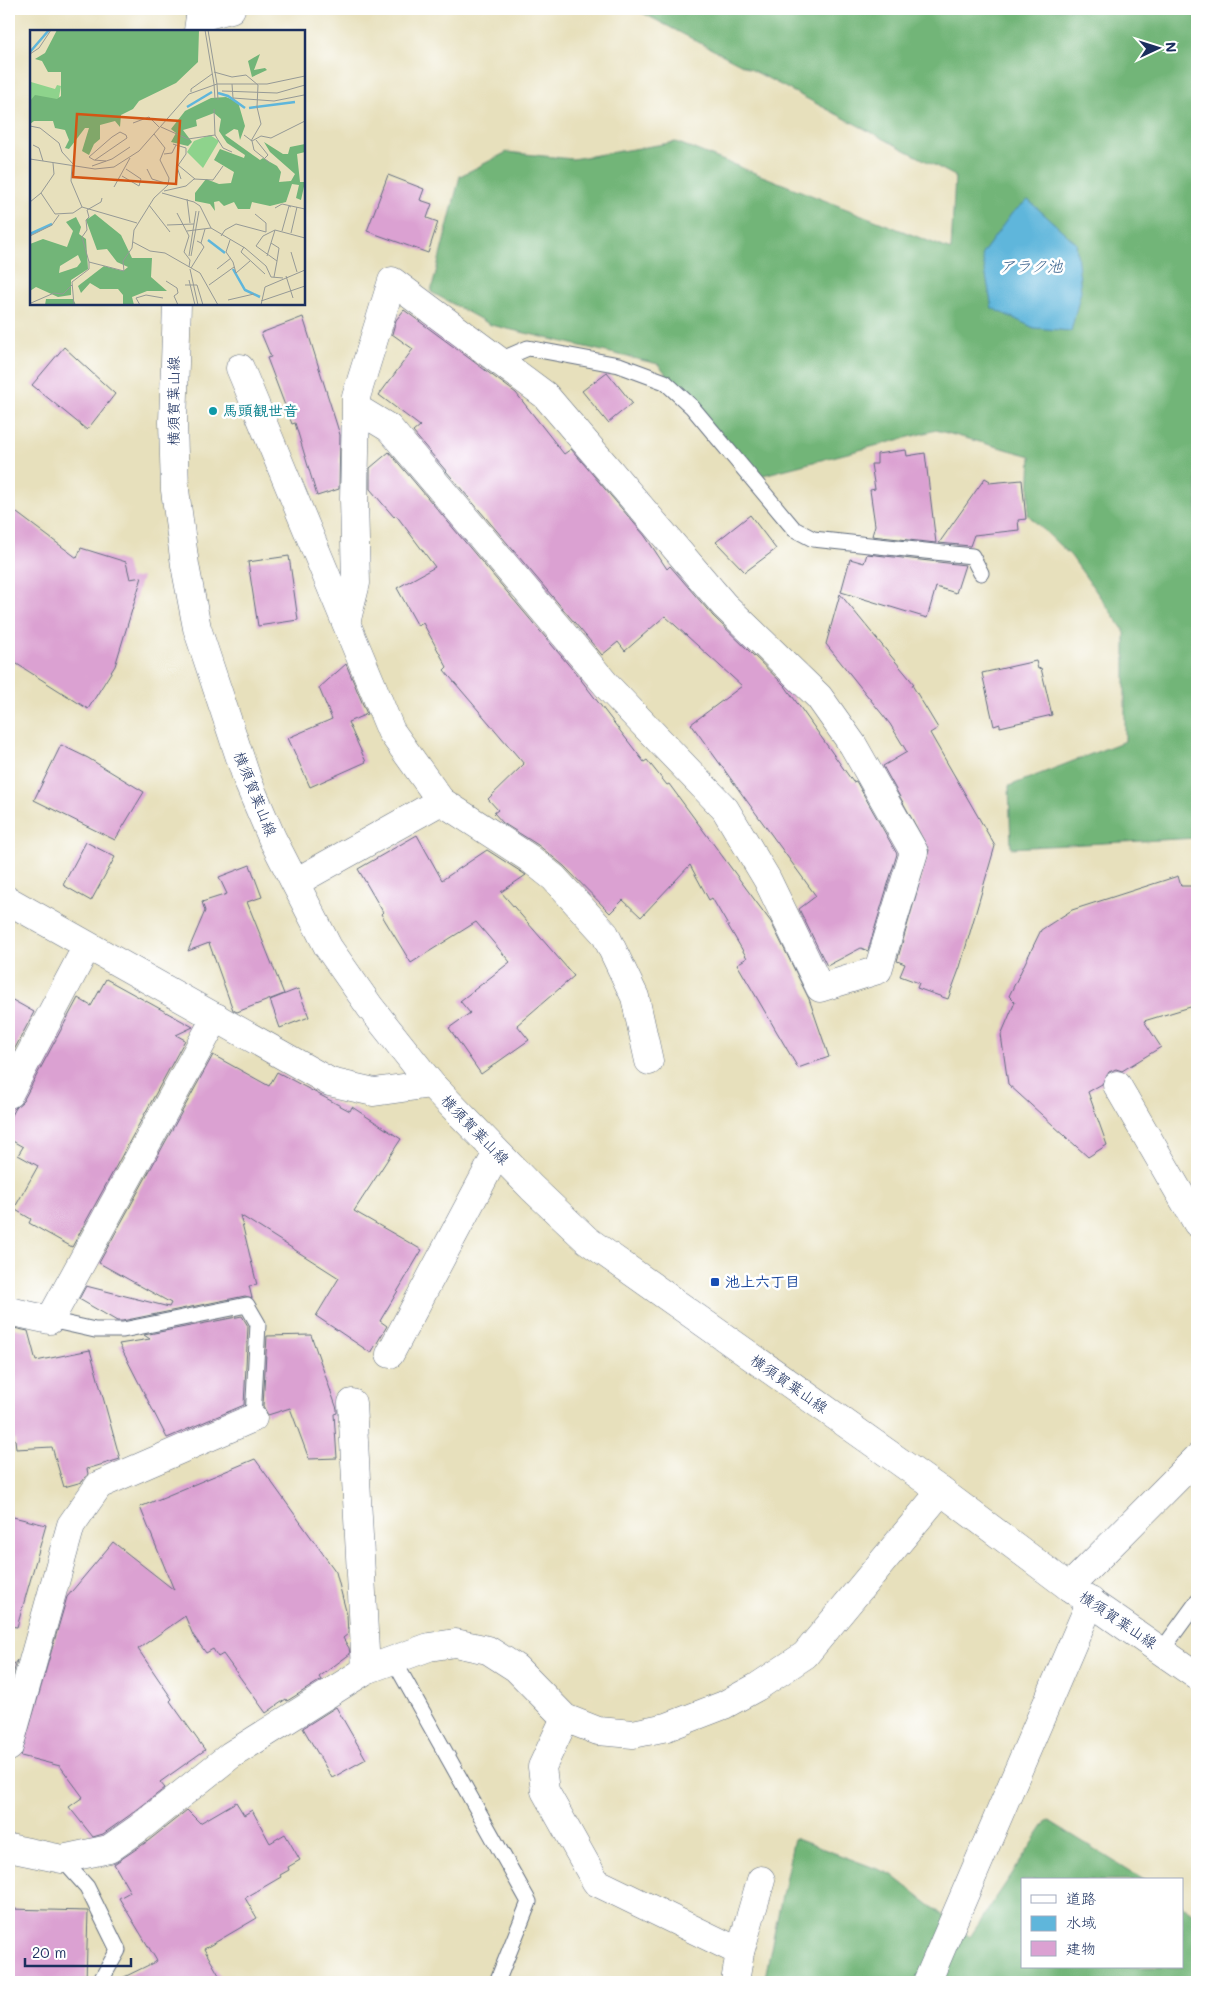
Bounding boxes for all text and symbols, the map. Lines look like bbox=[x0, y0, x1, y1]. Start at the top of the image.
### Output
north arrow bbox=[1134, 22, 1184, 72]
inset map bbox=[30, 30, 305, 305]
text: N bbox=[1162, 41, 1181, 53]
water label: アラク池 bbox=[999, 255, 1064, 276]
street label: 横須賀葉山線 bbox=[163, 356, 183, 446]
place label: 馬頭観世音 bbox=[223, 400, 298, 420]
marker: 馬頭観世音 bbox=[207, 405, 219, 417]
street label: 横須賀葉山線 bbox=[230, 748, 282, 839]
street label: 横須賀葉山線 bbox=[437, 1090, 514, 1169]
place label: 池上六丁目 bbox=[725, 1271, 800, 1291]
marker: 池上六丁目 bbox=[709, 1276, 721, 1288]
street label: 横須賀葉山線 bbox=[747, 1349, 832, 1417]
street label: 横須賀葉山線 bbox=[1076, 1586, 1161, 1653]
legend bbox=[1021, 1878, 1184, 1968]
text: 道路 bbox=[1066, 1888, 1096, 1908]
text: 水域 bbox=[1066, 1912, 1096, 1932]
scale bar bbox=[25, 1936, 131, 1968]
text: 建物 bbox=[1066, 1938, 1096, 1958]
text: 20 m bbox=[32, 1942, 66, 1962]

